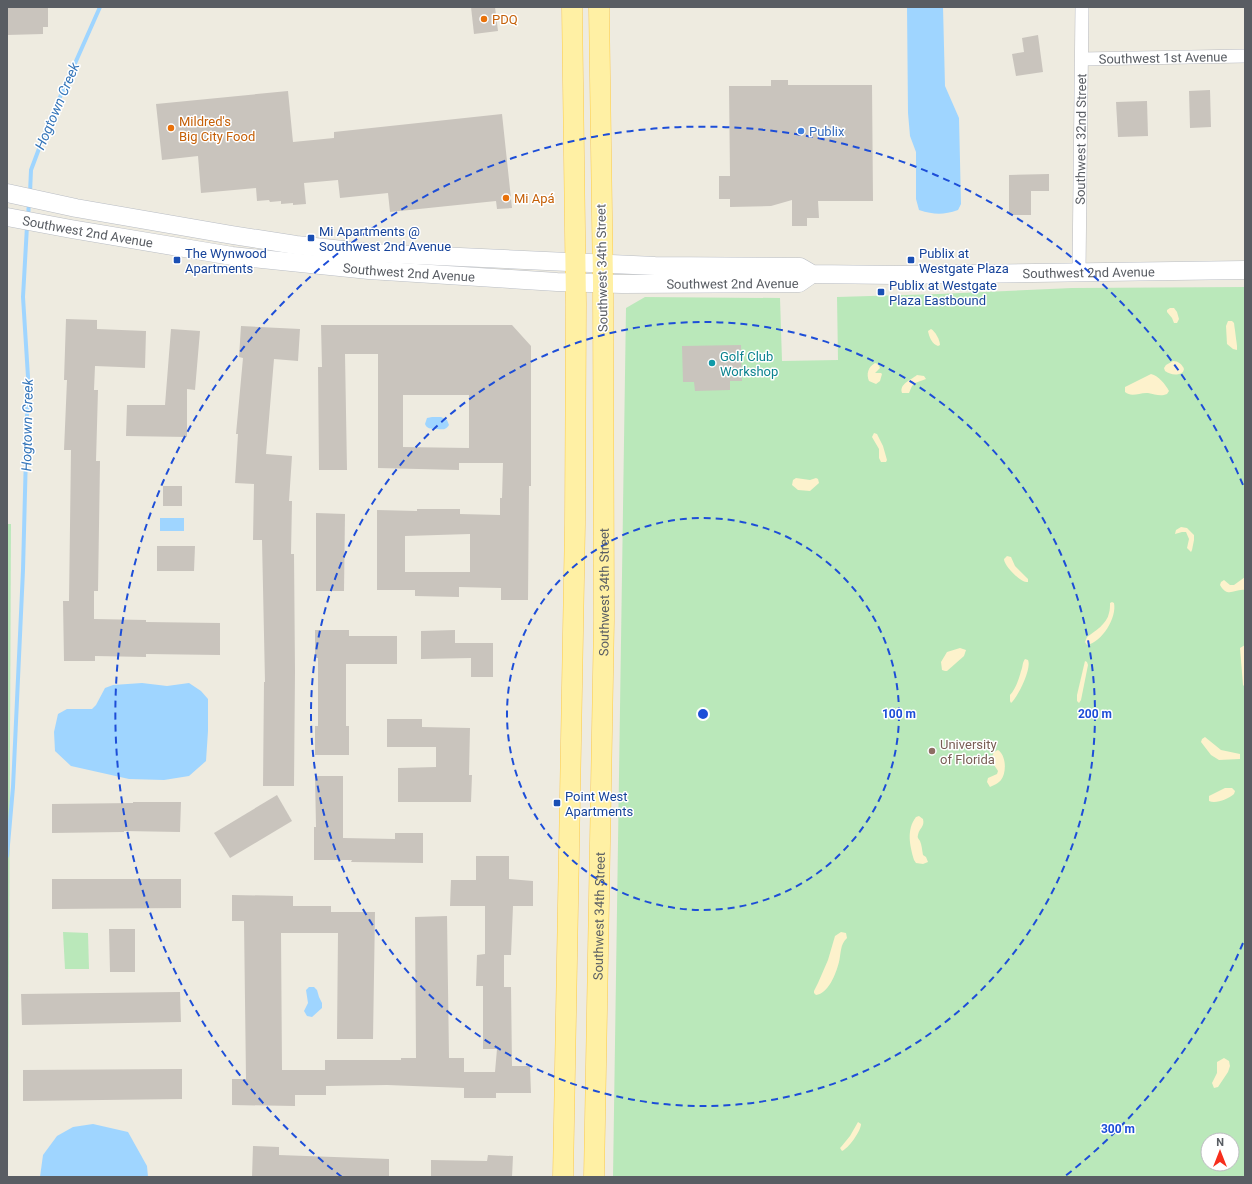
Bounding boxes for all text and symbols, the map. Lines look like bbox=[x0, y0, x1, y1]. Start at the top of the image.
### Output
place label: PDQ bbox=[492, 12, 518, 27]
marker: PDQ bbox=[479, 14, 489, 24]
street label: Southwest 1st Avenue bbox=[1098, 49, 1228, 66]
water label: Hogtown Creek bbox=[31, 59, 83, 152]
street label: Southwest 32nd Street bbox=[1072, 73, 1089, 205]
place label: Mildred's Big City Food bbox=[179, 114, 255, 144]
marker: Mildred's Big City Food bbox=[166, 123, 176, 133]
place label: Publix bbox=[809, 124, 845, 139]
marker: Publix bbox=[796, 126, 806, 136]
place label: Mi Apá bbox=[514, 191, 555, 206]
marker: Mi Apá bbox=[501, 193, 511, 203]
street label: Southwest 34th Street bbox=[593, 204, 611, 332]
street label: Southwest 2nd Avenue bbox=[21, 213, 154, 250]
place label: Mi Apartments @ Southwest 2nd Avenue bbox=[319, 224, 451, 254]
marker: Mi Apartments @ Southwest 2nd Avenue bbox=[306, 233, 316, 243]
place label: The Wynwood Apartments bbox=[185, 246, 267, 276]
place label: Publix at Westgate Plaza bbox=[919, 246, 1009, 276]
marker: The Wynwood Apartments bbox=[172, 255, 182, 265]
marker: Publix at Westgate Plaza bbox=[906, 255, 916, 265]
street label: Southwest 2nd Avenue bbox=[342, 260, 475, 284]
street label: Southwest 2nd Avenue bbox=[1022, 264, 1155, 281]
street label: Southwest 2nd Avenue bbox=[666, 276, 799, 291]
place label: Publix at Westgate Plaza Eastbound bbox=[889, 278, 997, 308]
marker: Publix at Westgate Plaza Eastbound bbox=[876, 287, 886, 297]
place label: Golf Club Workshop bbox=[720, 349, 778, 379]
marker: Golf Club Workshop bbox=[707, 358, 717, 368]
water label: Hogtown Creek bbox=[18, 377, 36, 472]
street label: Southwest 34th Street bbox=[596, 528, 612, 656]
centre of rings bbox=[696, 707, 710, 721]
text: 100 m bbox=[882, 707, 916, 721]
text: 200 m bbox=[1078, 707, 1112, 721]
place label: University of Florida bbox=[940, 737, 997, 767]
marker: University of Florida bbox=[927, 746, 937, 756]
place label: Point West Apartments bbox=[565, 789, 634, 819]
marker: Point West Apartments bbox=[552, 798, 562, 808]
street label: Southwest 34th Street bbox=[590, 852, 607, 980]
text: 300 m bbox=[1101, 1122, 1135, 1136]
north arrow bbox=[1200, 1132, 1240, 1172]
text: N bbox=[1216, 1136, 1224, 1149]

